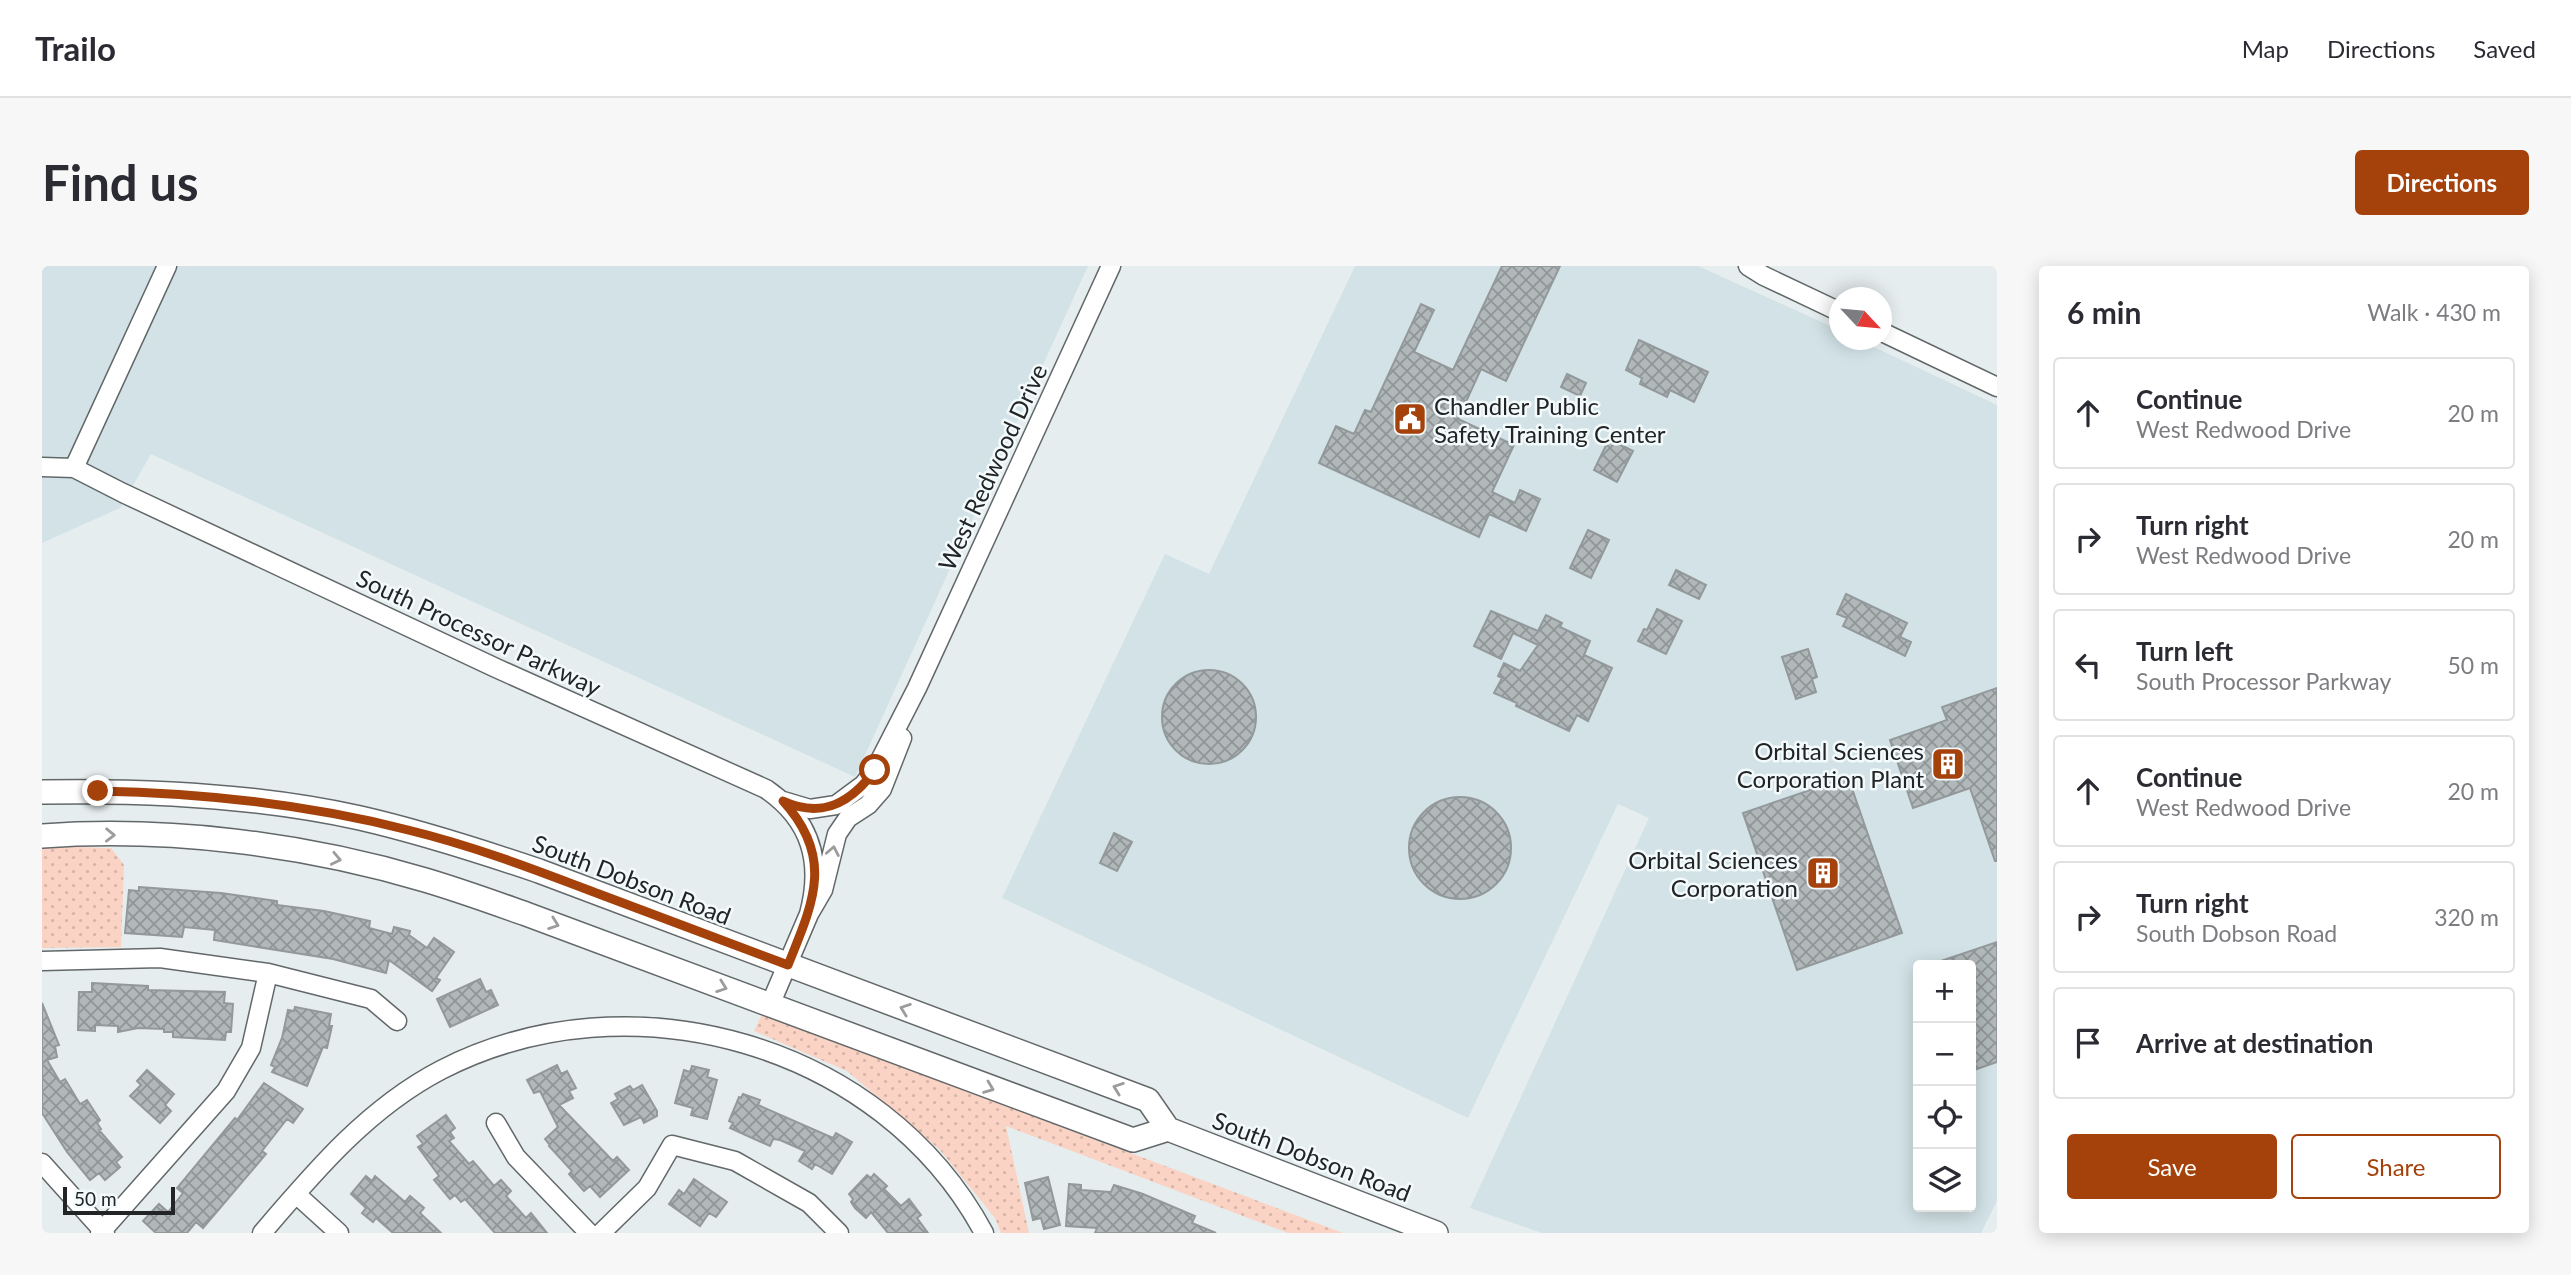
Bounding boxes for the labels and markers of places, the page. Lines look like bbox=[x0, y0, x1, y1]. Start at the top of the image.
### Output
place label: Chandler Public Safety Training Center bbox=[1434, 391, 1666, 448]
public building icon: Chandler Public Safety Training Center bbox=[1391, 400, 1429, 438]
place label: Orbital Sciences Corporation Plant bbox=[1737, 736, 1924, 793]
building icon: Orbital Sciences Corporation Plant bbox=[1929, 745, 1967, 783]
place label: Orbital Sciences Corporation bbox=[1628, 845, 1798, 902]
building icon: Orbital Sciences Corporation bbox=[1804, 854, 1842, 892]

